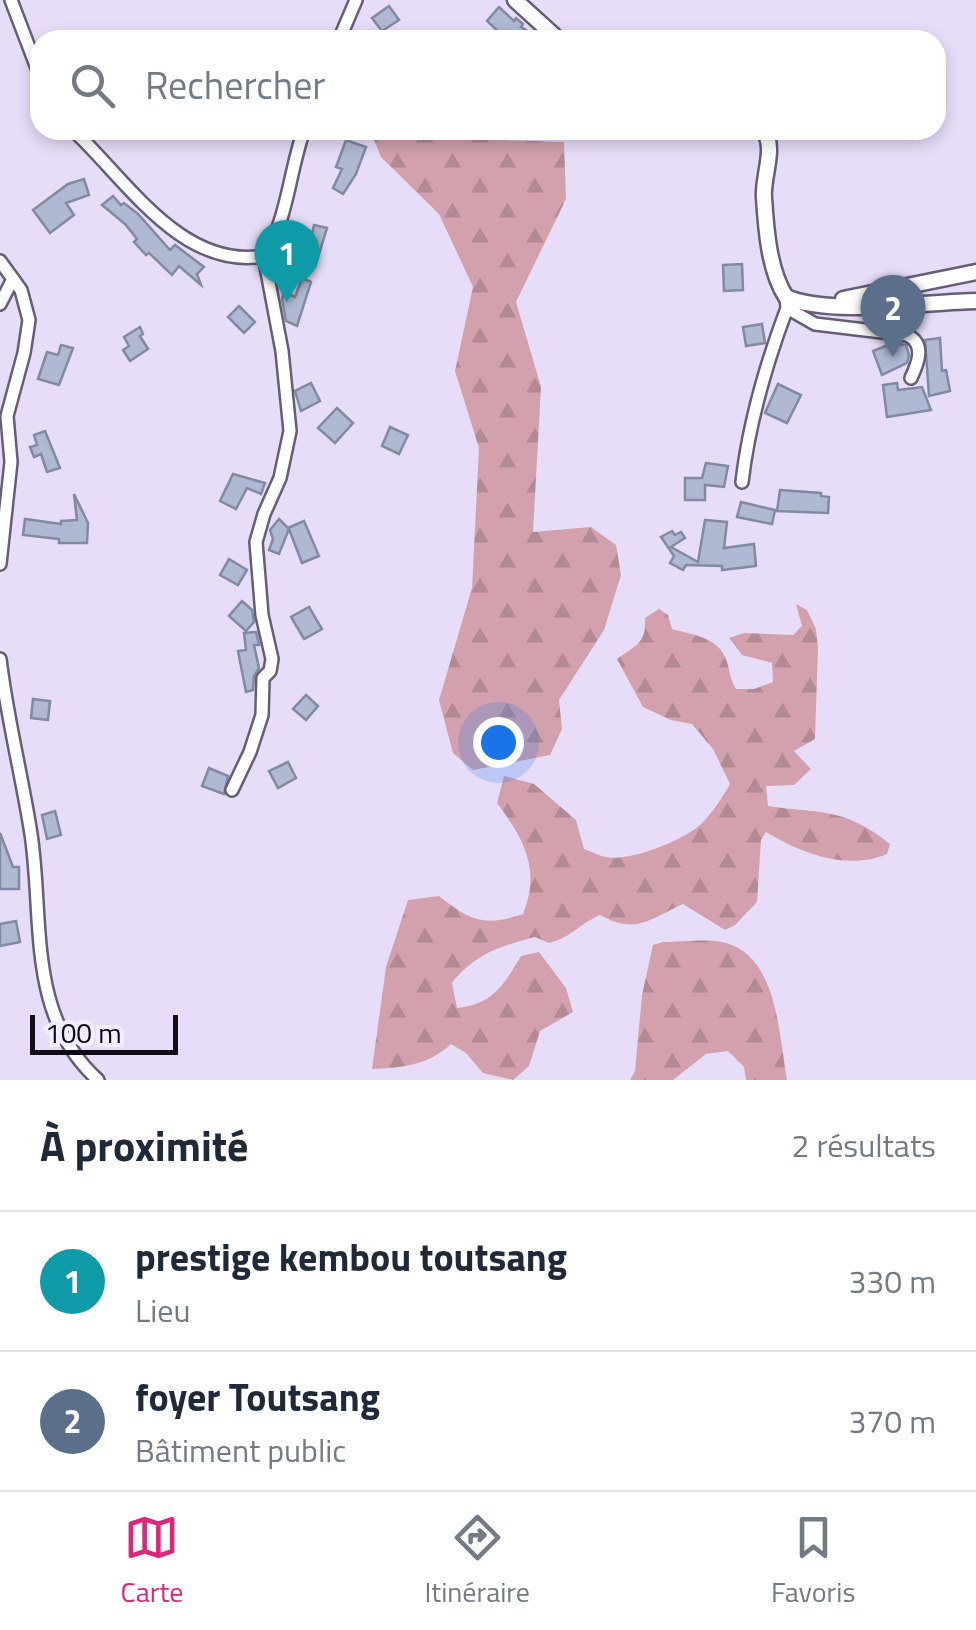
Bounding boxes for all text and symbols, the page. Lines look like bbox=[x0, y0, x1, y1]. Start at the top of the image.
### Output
search box bbox=[30, 30, 946, 140]
text: Rechercher bbox=[145, 56, 326, 114]
icon: search bbox=[65, 58, 120, 113]
pin: 1 bbox=[254, 220, 320, 302]
pin: 2 bbox=[860, 274, 926, 357]
your location bbox=[473, 717, 524, 768]
scale bar bbox=[30, 1010, 178, 1054]
text: 100 m bbox=[45, 1011, 122, 1054]
text: À proximité bbox=[40, 1113, 248, 1177]
text: 2 résultats bbox=[791, 1121, 936, 1169]
text: prestige kembou toutsang bbox=[135, 1228, 567, 1286]
text: 1 bbox=[64, 1257, 81, 1305]
text: 330 m bbox=[848, 1257, 936, 1305]
text: Lieu bbox=[135, 1286, 191, 1334]
text: foyer Toutsang bbox=[135, 1368, 380, 1426]
text: 2 bbox=[64, 1397, 81, 1445]
text: 370 m bbox=[848, 1397, 936, 1445]
text: Bâtiment public bbox=[135, 1426, 346, 1474]
tab: Carte bbox=[121, 1510, 183, 1613]
tab: Itinéraire bbox=[424, 1510, 530, 1613]
tab: Favoris bbox=[771, 1510, 855, 1613]

